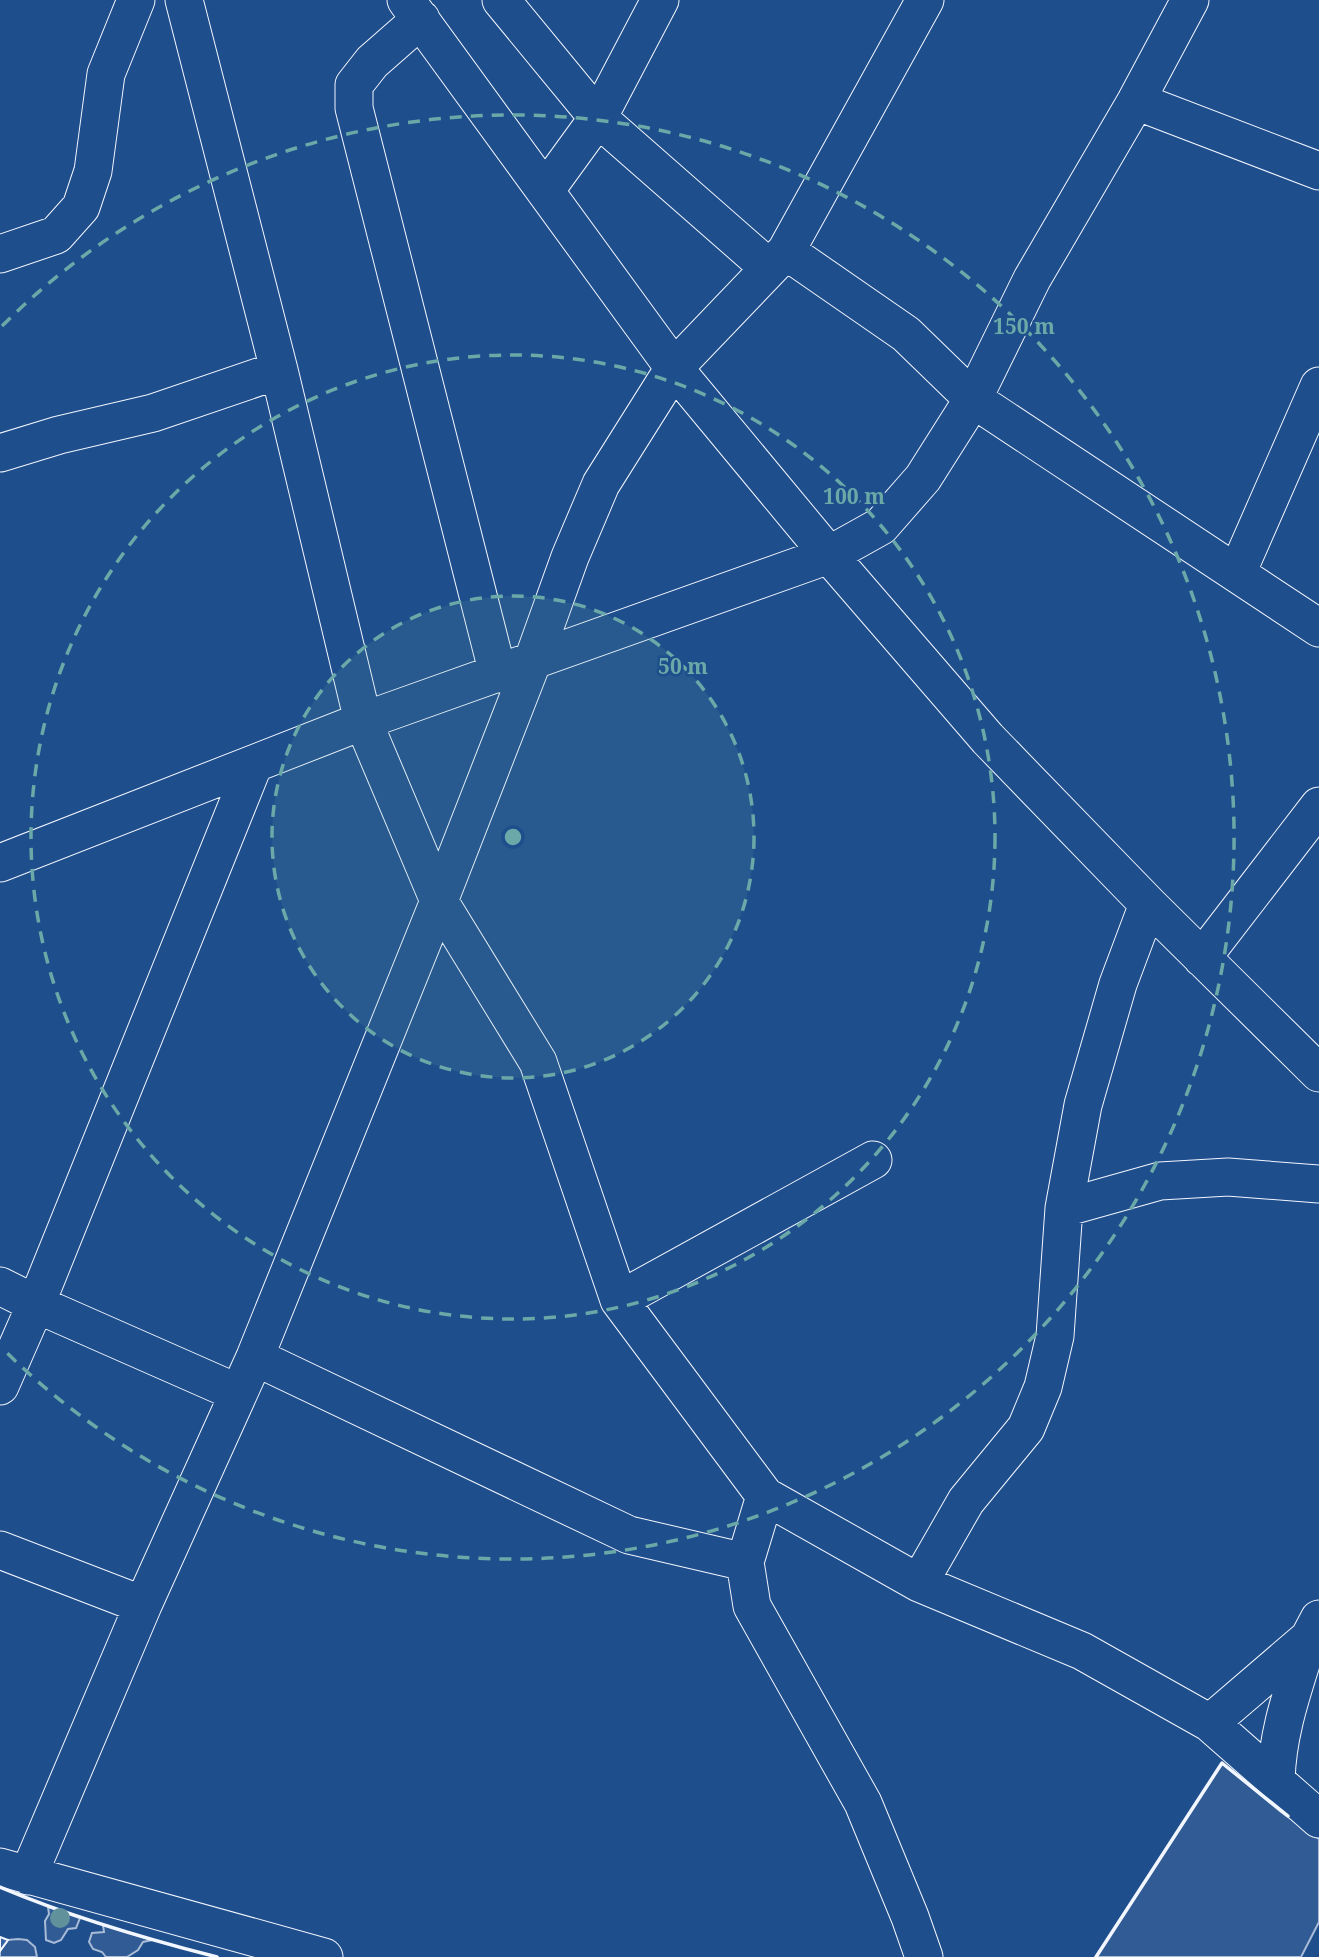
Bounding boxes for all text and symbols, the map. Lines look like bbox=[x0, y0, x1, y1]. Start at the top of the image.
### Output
text: 150 m bbox=[993, 312, 1055, 340]
text: 100 m bbox=[823, 482, 885, 510]
text: 50 m bbox=[658, 652, 708, 680]
centre of rings bbox=[501, 825, 525, 849]

